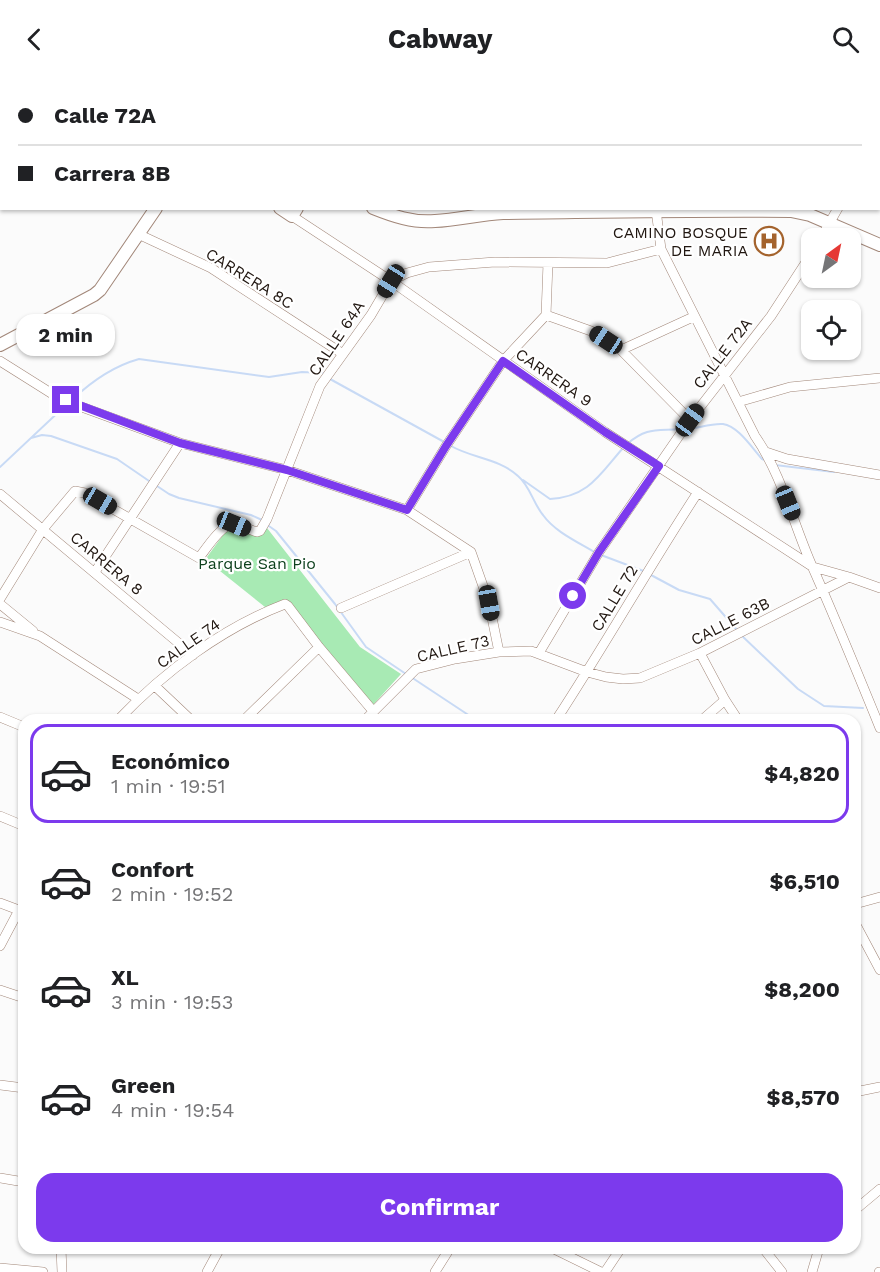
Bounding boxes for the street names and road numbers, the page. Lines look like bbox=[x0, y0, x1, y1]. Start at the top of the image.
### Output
street label: CARRERA 8C bbox=[202, 244, 297, 313]
street label: CALLE 64A bbox=[304, 297, 369, 379]
street label: CALLE 72A bbox=[689, 314, 756, 392]
street label: CARRERA 9 bbox=[512, 344, 596, 411]
street label: CARRERA 8 bbox=[67, 528, 147, 599]
street label: CALLE 72 bbox=[587, 562, 642, 635]
street label: CALLE 63B bbox=[688, 593, 773, 649]
street label: CALLE 74 bbox=[153, 614, 224, 672]
street label: CALLE 73 bbox=[415, 631, 491, 666]

